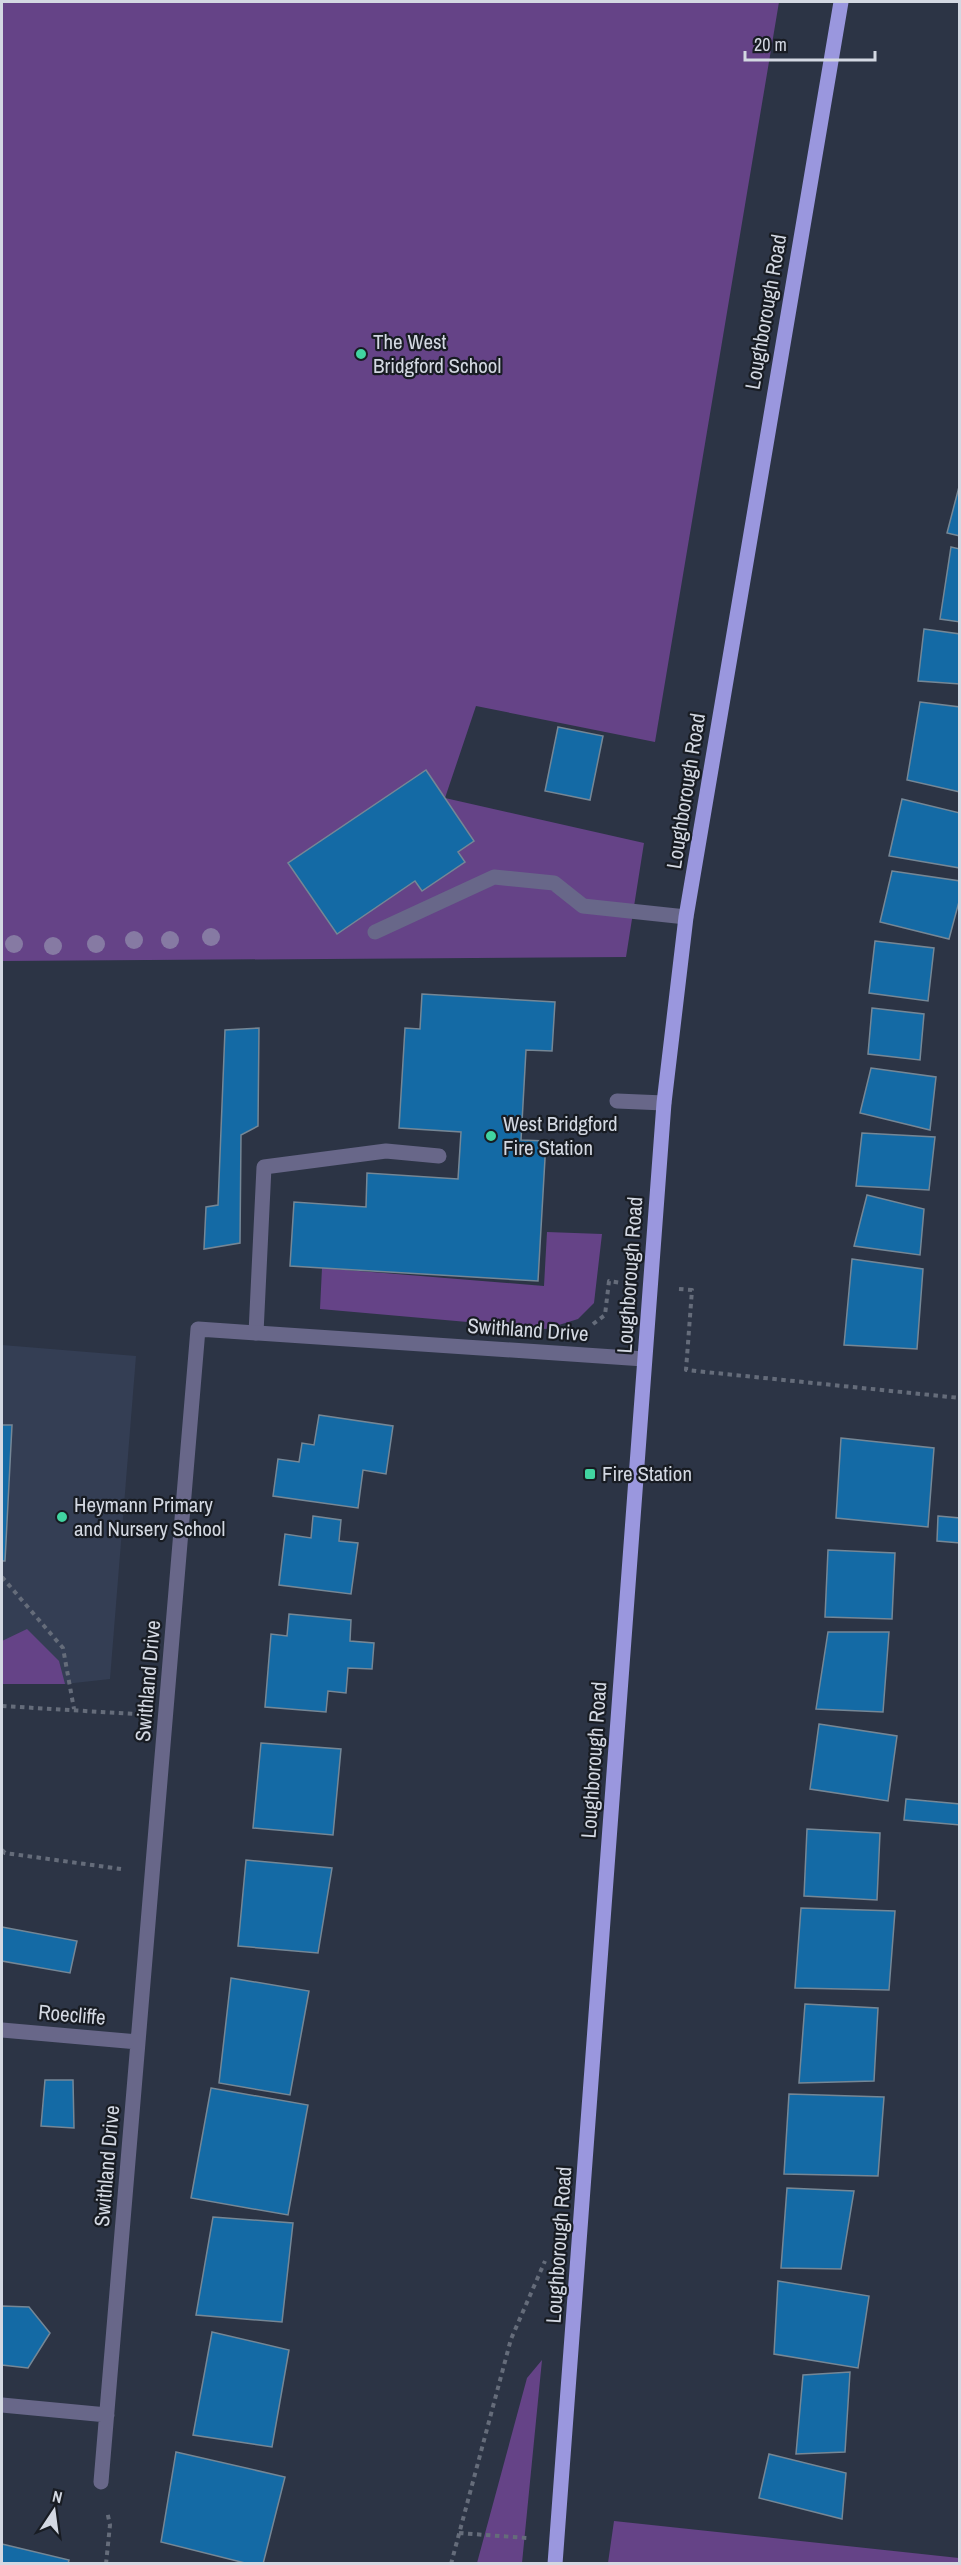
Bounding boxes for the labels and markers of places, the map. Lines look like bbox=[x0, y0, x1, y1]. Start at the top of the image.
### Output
place label: The West Bridgford School bbox=[373, 327, 501, 380]
marker: The West Bridgford School bbox=[354, 347, 368, 361]
place label: West Bridgford Fire Station bbox=[503, 1109, 618, 1162]
marker: West Bridgford Fire Station bbox=[484, 1129, 498, 1143]
place label: Fire Station bbox=[602, 1459, 692, 1488]
marker: Fire Station bbox=[583, 1467, 597, 1481]
place label: Heymann Primary and Nursery School bbox=[74, 1490, 225, 1543]
marker: Heymann Primary and Nursery School bbox=[55, 1510, 69, 1524]

